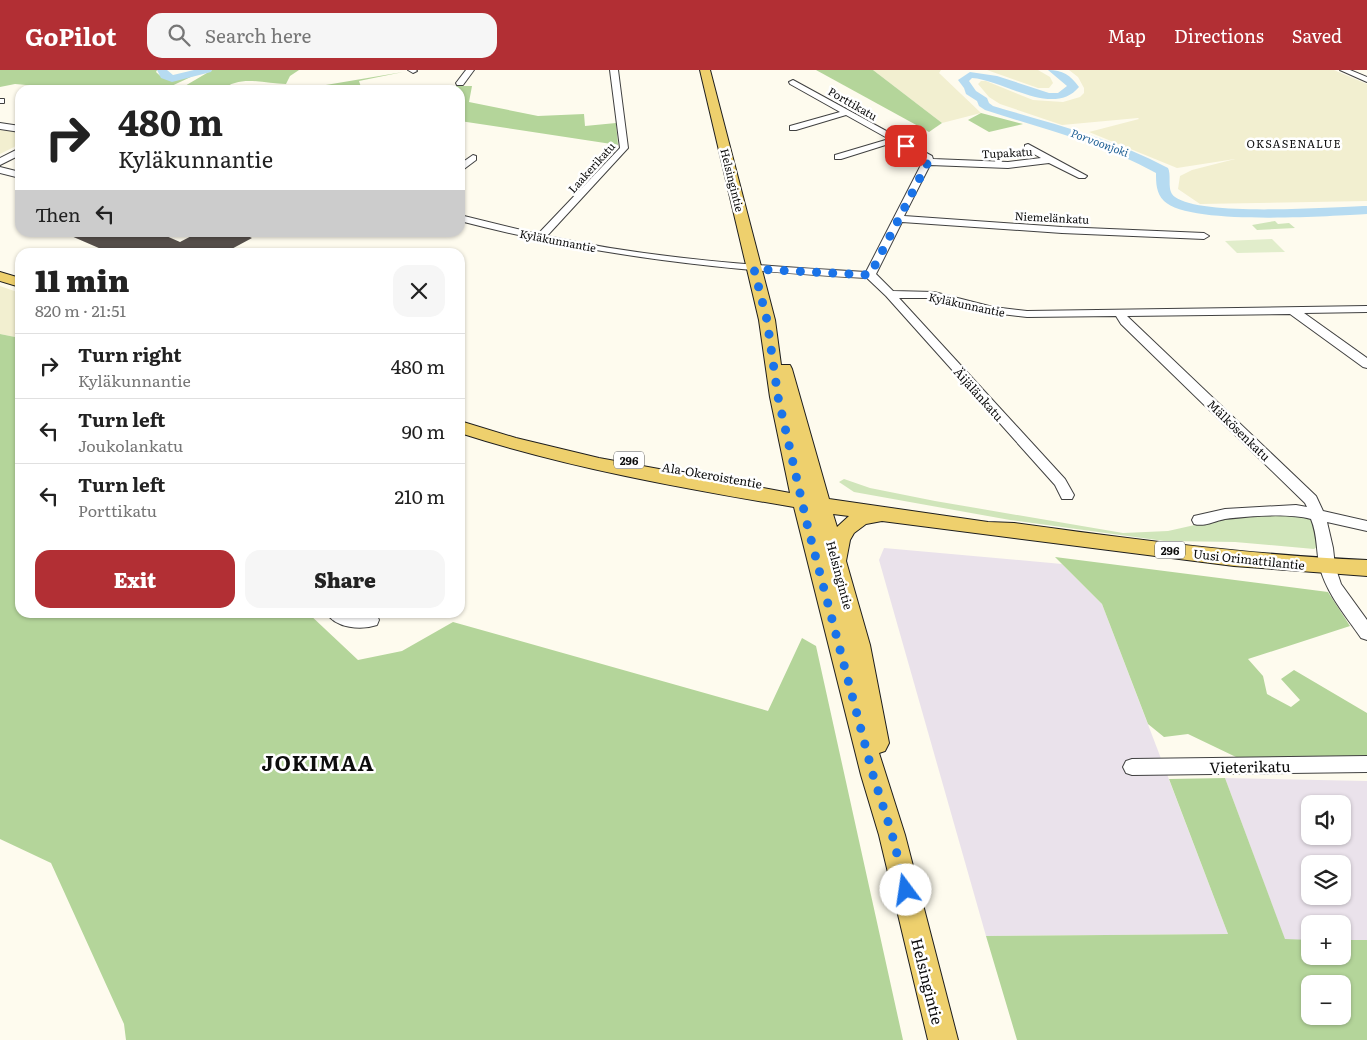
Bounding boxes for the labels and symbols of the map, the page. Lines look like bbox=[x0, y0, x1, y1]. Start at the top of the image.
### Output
street label: Porttikatu bbox=[825, 82, 881, 124]
water label: Porvoonjoki bbox=[1069, 124, 1132, 160]
pin bbox=[885, 125, 927, 167]
district label: OKSASENALUE bbox=[1247, 135, 1341, 151]
street label: Laakerikatu bbox=[564, 138, 618, 196]
street label: Tupakatu bbox=[981, 143, 1033, 161]
street label: Helsingintie bbox=[717, 147, 749, 214]
street label: Niemelänkatu bbox=[1014, 207, 1090, 227]
street label: Kyläkunnantie bbox=[518, 225, 598, 255]
street label: Kyläkunnantie bbox=[927, 288, 1007, 320]
street label: Äijälänkatu bbox=[950, 363, 1008, 425]
street label: Mälkösenkatu bbox=[1203, 395, 1275, 465]
road number: 296 bbox=[614, 452, 644, 468]
street label: Ala-Okeroistentie bbox=[661, 457, 763, 493]
street label: Helsingintie bbox=[822, 539, 858, 611]
road number: 296 bbox=[1155, 542, 1185, 558]
street label: Uusi Orimattilantie bbox=[1192, 544, 1306, 574]
district label: JOKIMAA bbox=[261, 746, 375, 777]
street label: Vieterikatu bbox=[1209, 754, 1291, 778]
position arrow bbox=[879, 863, 931, 915]
street label: Helsingintie bbox=[906, 935, 950, 1027]

